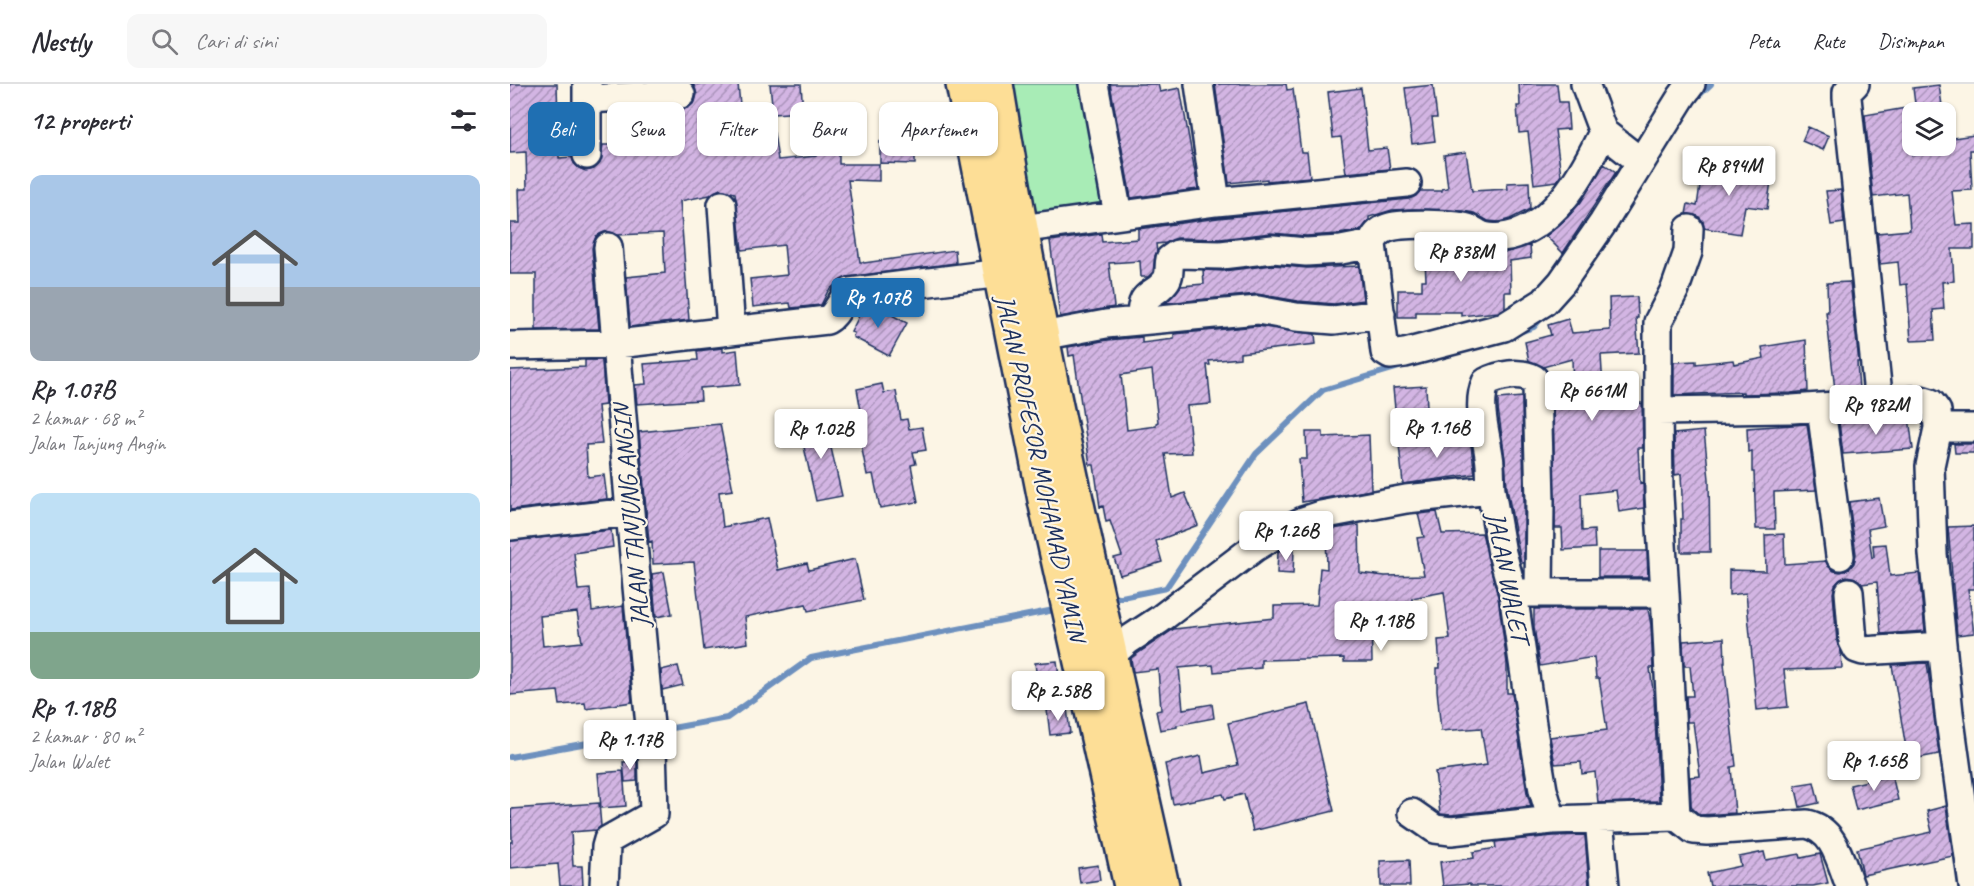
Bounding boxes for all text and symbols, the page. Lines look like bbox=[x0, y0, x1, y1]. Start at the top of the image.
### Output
search box bbox=[127, 14, 547, 68]
text: Nestly bbox=[30, 24, 91, 59]
icon: search bbox=[148, 25, 181, 58]
text: Cari di sini bbox=[196, 27, 277, 55]
text: Peta bbox=[1748, 28, 1779, 54]
text: Rute bbox=[1812, 28, 1845, 54]
text: Disimpan bbox=[1878, 28, 1944, 54]
chip: Beli bbox=[528, 102, 595, 156]
chip: Sewa bbox=[607, 102, 685, 156]
chip: Filter bbox=[697, 102, 778, 156]
chip: Baru bbox=[790, 102, 867, 156]
chip: Apartemen bbox=[879, 102, 998, 156]
map controls bbox=[1902, 102, 1956, 156]
button: layers bbox=[1902, 102, 1956, 156]
text: 12 properti bbox=[30, 104, 130, 137]
icon: filters bbox=[447, 104, 480, 137]
pin: Rp 894M bbox=[1674, 146, 1784, 197]
text: Rp 894M bbox=[1696, 153, 1762, 178]
icon: home bbox=[201, 214, 309, 322]
pin: Rp 838M bbox=[1406, 232, 1516, 283]
text: Rp 838M bbox=[1428, 239, 1494, 264]
pin: Rp 1.07B bbox=[816, 278, 940, 329]
text: Rp 1.07B bbox=[845, 285, 911, 310]
street label: JALAN PROFESOR MOHAMAD YAMIN bbox=[988, 290, 1095, 648]
pin: Rp 661M bbox=[1537, 371, 1647, 422]
text: Rp 1.07B bbox=[30, 373, 115, 406]
text: Rp 661M bbox=[1559, 378, 1625, 403]
pin: Rp 982M bbox=[1821, 385, 1931, 436]
text: Rp 982M bbox=[1843, 392, 1909, 417]
street label: JALAN TANJUNG ANGIN bbox=[604, 399, 657, 631]
text: 2 kamar · 68 m² bbox=[30, 406, 141, 431]
pin: Rp 1.16B bbox=[1375, 408, 1499, 459]
pin: Rp 1.02B bbox=[759, 409, 883, 460]
text: Rp 1.16B bbox=[1404, 415, 1470, 440]
text: Rp 1.02B bbox=[788, 416, 854, 441]
text: Jalan Tanjung Angin bbox=[30, 431, 165, 456]
street label: JALAN WALET bbox=[1479, 507, 1538, 652]
pin: Rp 1.26B bbox=[1224, 511, 1348, 562]
text: Rp 1.26B bbox=[1253, 518, 1319, 543]
icon: home bbox=[201, 532, 309, 640]
pin: Rp 1.18B bbox=[1319, 601, 1443, 652]
text: Rp 1.18B bbox=[1348, 608, 1414, 633]
pin: Rp 2.58B bbox=[996, 671, 1120, 722]
text: Rp 2.58B bbox=[1026, 678, 1090, 703]
text: Rp 1.18B bbox=[30, 691, 115, 724]
pin: Rp 1.17B bbox=[568, 720, 692, 771]
text: 2 kamar · 80 m² bbox=[30, 724, 141, 749]
text: Rp 1.17B bbox=[597, 727, 663, 752]
pin: Rp 1.65B bbox=[1812, 741, 1936, 792]
text: Rp 1.65B bbox=[1841, 748, 1907, 773]
text: Jalan Walet bbox=[30, 749, 109, 774]

